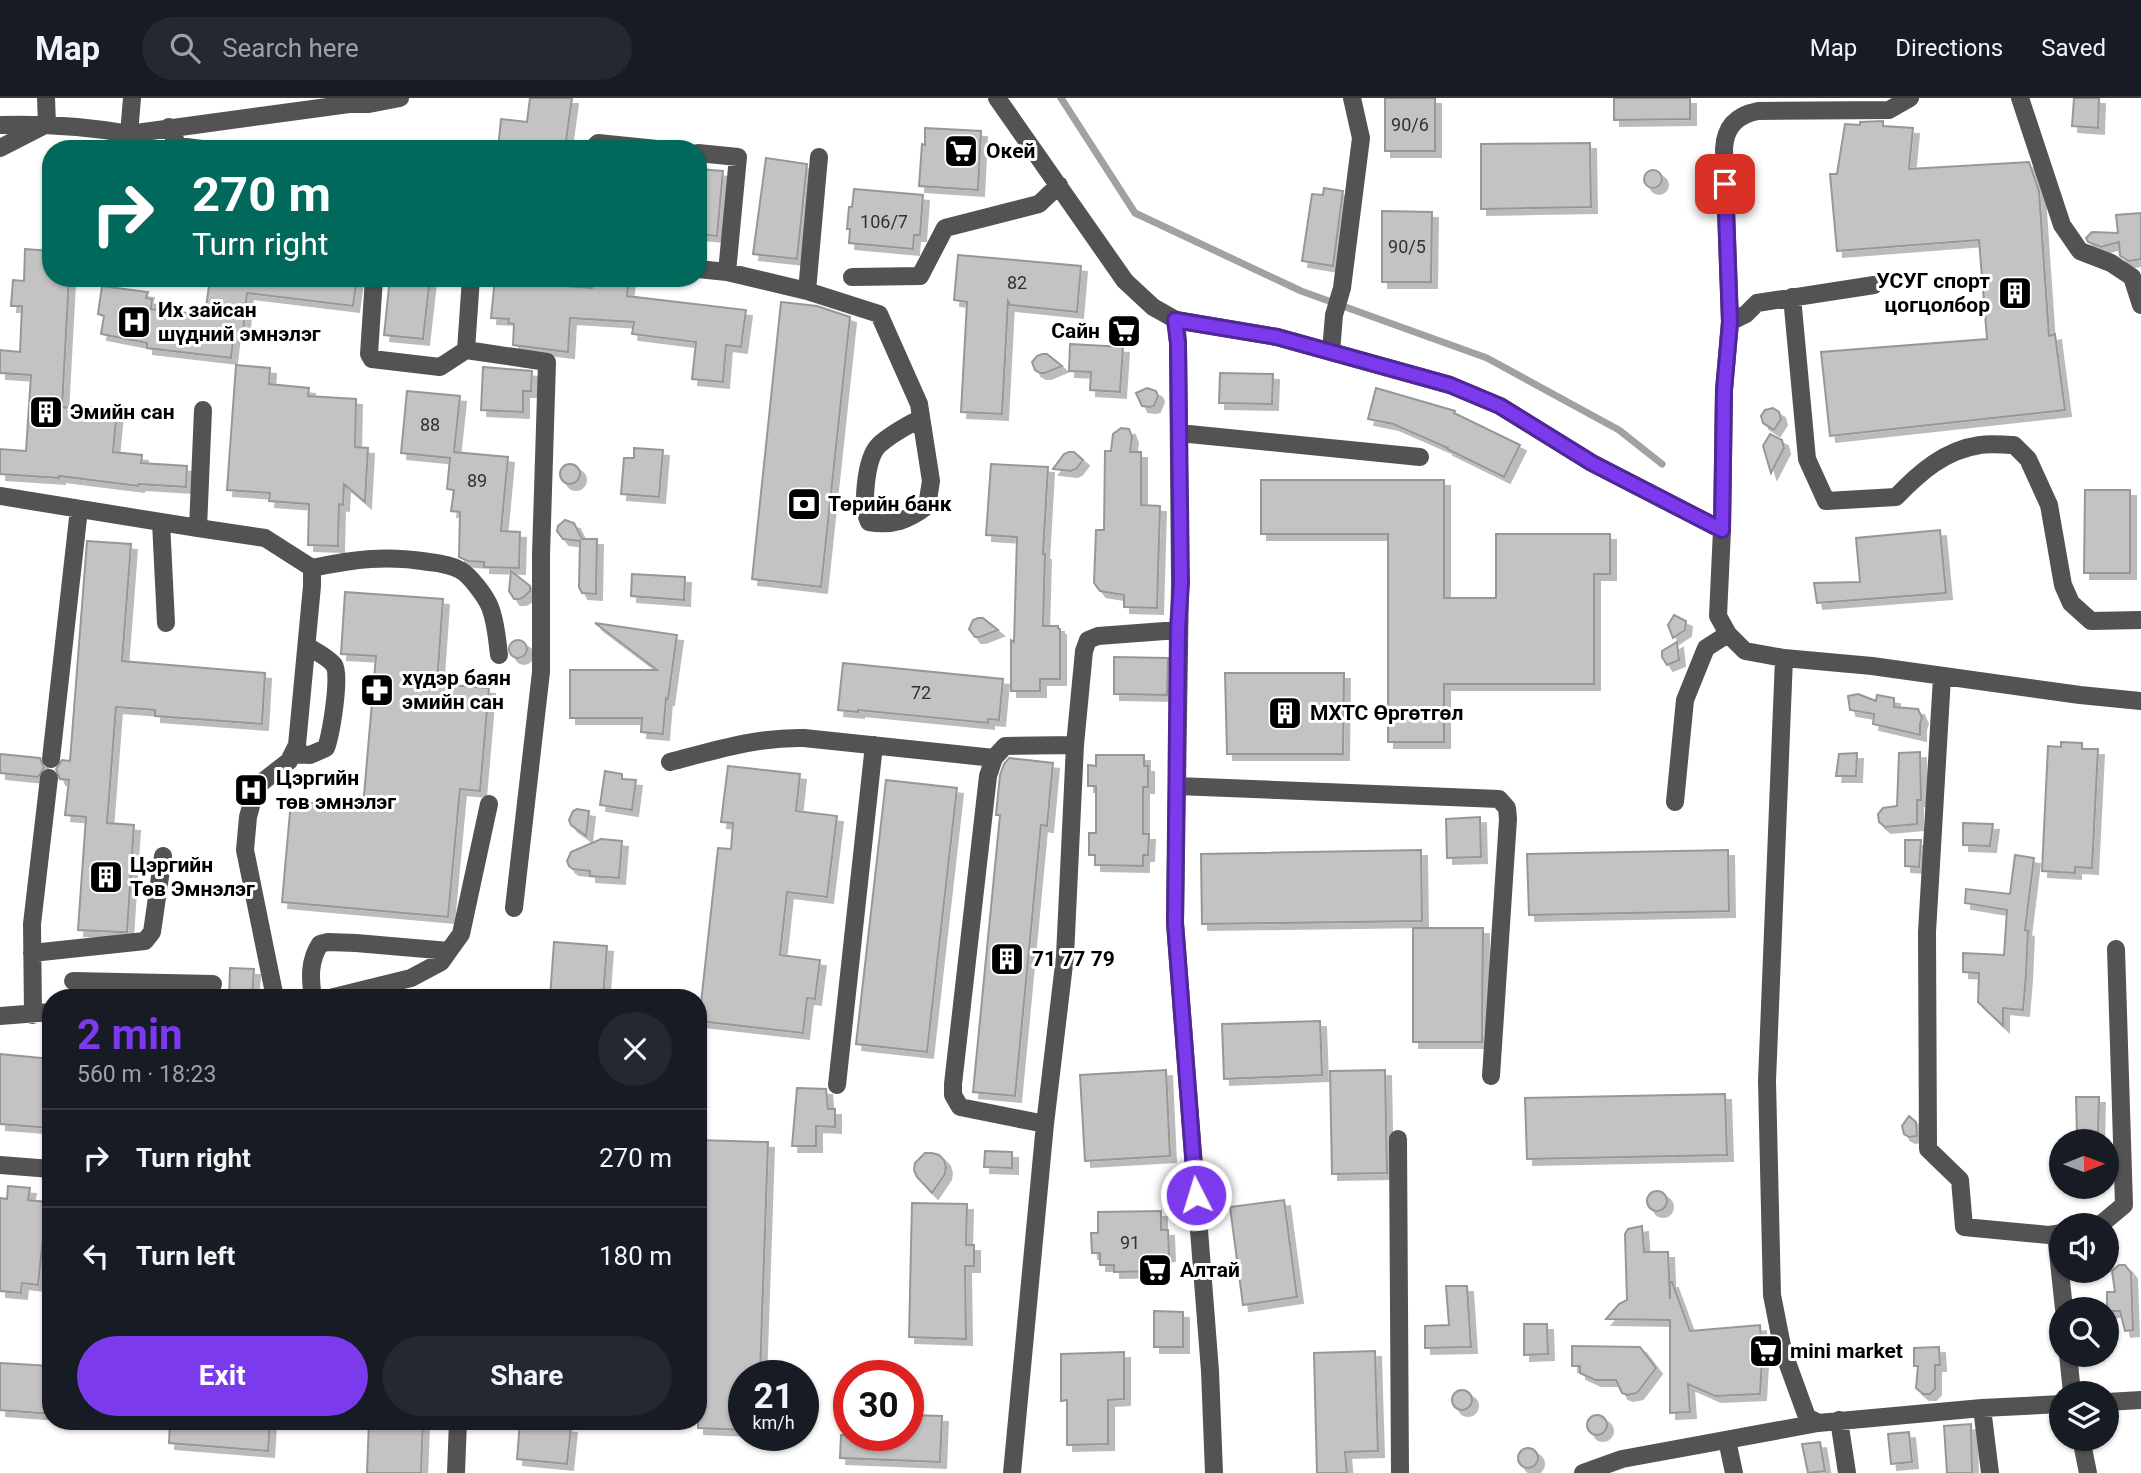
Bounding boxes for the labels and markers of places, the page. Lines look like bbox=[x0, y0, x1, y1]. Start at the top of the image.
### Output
supermarket icon: Окей bbox=[942, 132, 980, 170]
place label: Окей bbox=[986, 139, 1035, 163]
pin bbox=[1695, 154, 1755, 214]
place label: УСУГ спорт цогцолбор bbox=[1876, 269, 1990, 317]
building icon: УСУГ спорт цогцолбор bbox=[1996, 274, 2034, 312]
place label: Их зайсан шүдний эмнэлэг bbox=[158, 298, 321, 346]
hospital icon: Их зайсан шүдний эмнэлэг bbox=[115, 303, 153, 341]
supermarket icon: Сайн bbox=[1105, 312, 1143, 350]
place label: Сайн bbox=[1051, 319, 1100, 343]
building icon: Эмийн сан bbox=[27, 393, 65, 431]
place label: Эмийн сан bbox=[70, 400, 175, 424]
bank icon: Төрийн банк bbox=[785, 485, 823, 523]
place label: Төрийн банк bbox=[828, 492, 952, 516]
place label: хүдэр баян эмийн сан bbox=[402, 666, 511, 714]
pharmacy icon: хүдэр баян эмийн сан bbox=[358, 671, 396, 709]
building icon: МХТС Өргөтгөл bbox=[1266, 694, 1304, 732]
place label: МХТС Өргөтгөл bbox=[1310, 701, 1463, 725]
place label: Цэргийн төв эмнэлэг bbox=[276, 766, 396, 814]
hospital icon: Цэргийн төв эмнэлэг bbox=[232, 771, 270, 809]
place label: Цэргийн Төв Эмнэлэг bbox=[130, 853, 255, 901]
building icon: Цэргийн Төв Эмнэлэг bbox=[87, 858, 125, 896]
building icon: 71 77 79 bbox=[988, 940, 1026, 978]
place label: 71 77 79 bbox=[1032, 947, 1115, 971]
supermarket icon: Алтай bbox=[1136, 1251, 1174, 1289]
place label: Алтай bbox=[1180, 1258, 1240, 1282]
supermarket icon: mini market bbox=[1747, 1332, 1785, 1370]
place label: mini market bbox=[1790, 1339, 1903, 1363]

